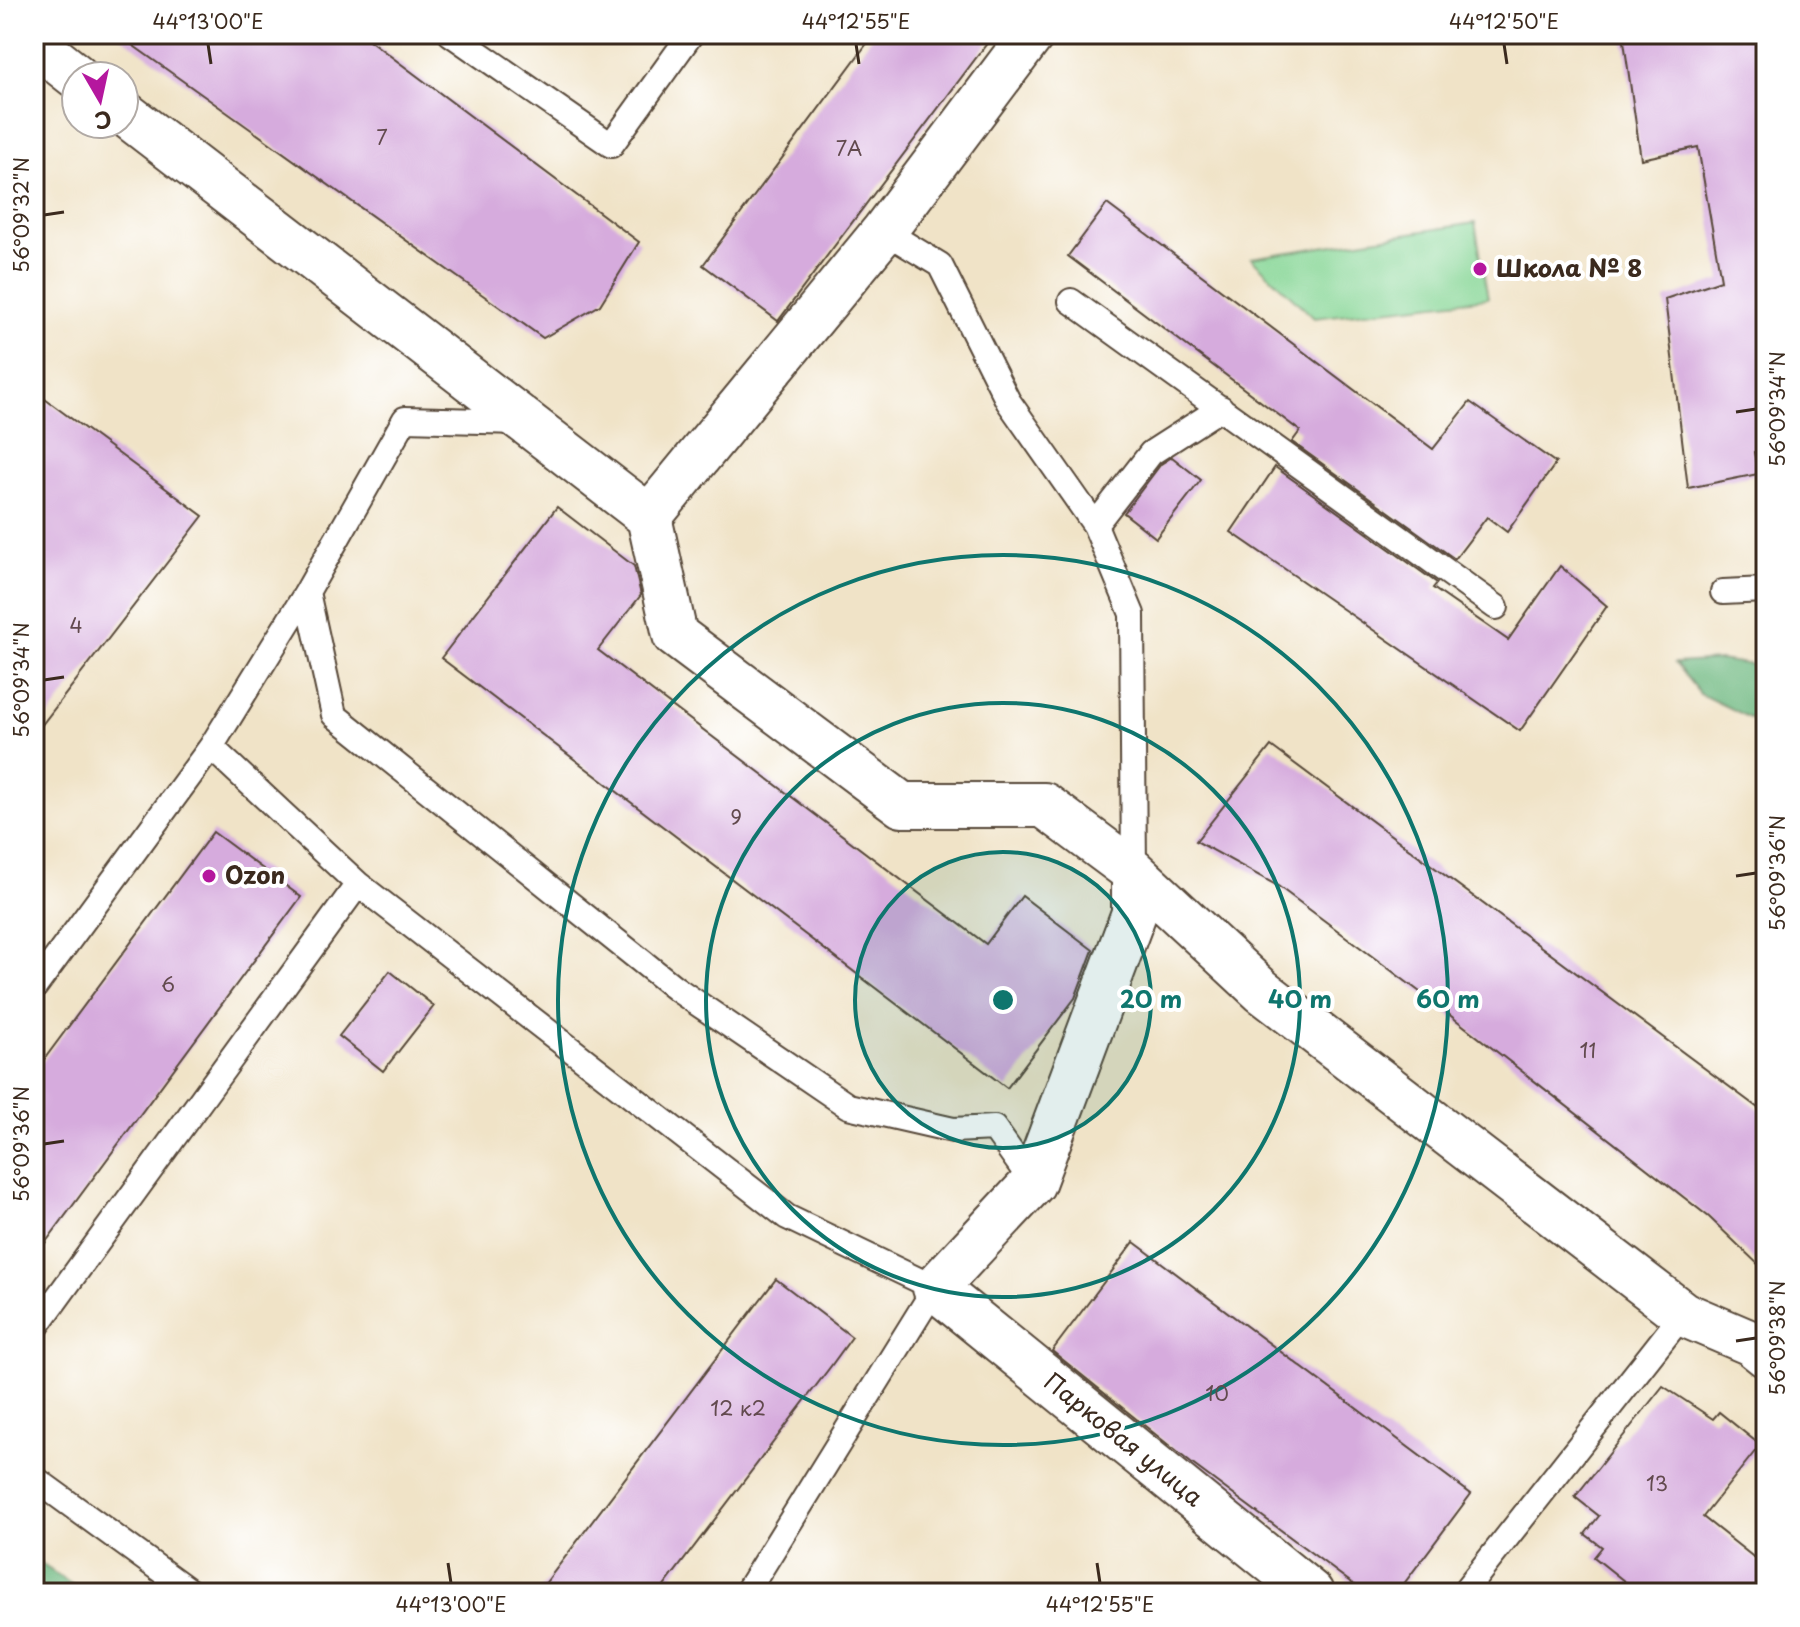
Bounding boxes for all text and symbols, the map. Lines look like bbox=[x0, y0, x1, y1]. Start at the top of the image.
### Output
text: 44°13'00"E bbox=[152, 6, 264, 36]
text: 44°12'55"E bbox=[802, 6, 910, 36]
text: 44°12'50"E bbox=[1449, 6, 1559, 36]
north arrow bbox=[60, 60, 140, 140]
text: С bbox=[93, 104, 114, 139]
house number: 7 bbox=[376, 122, 388, 152]
house number: 7А bbox=[836, 133, 862, 163]
text: 56°09'32"N bbox=[6, 157, 36, 273]
place label: Школа № 8 bbox=[1496, 249, 1642, 285]
marker: Школа № 8 bbox=[1471, 260, 1489, 278]
text: 56°09'34"N bbox=[1762, 351, 1792, 467]
house number: 4 bbox=[69, 610, 83, 640]
text: 56°09'34"N bbox=[6, 622, 36, 738]
house number: 9 bbox=[730, 802, 742, 832]
text: 56°09'36"N bbox=[1762, 815, 1792, 931]
place label: Ozon bbox=[225, 856, 285, 892]
marker: Ozon bbox=[200, 867, 218, 885]
house number: 6 bbox=[161, 969, 175, 999]
text: 20 m bbox=[1120, 980, 1182, 1016]
text: 40 m bbox=[1268, 980, 1332, 1016]
text: 60 m bbox=[1416, 980, 1480, 1016]
centre of rings bbox=[989, 986, 1017, 1014]
house number: 11 bbox=[1580, 1035, 1596, 1065]
text: 56°09'36"N bbox=[6, 1086, 36, 1202]
text: 56°09'38"N bbox=[1762, 1280, 1792, 1396]
street label: Парковая улица bbox=[1037, 1363, 1212, 1514]
house number: 10 bbox=[1205, 1378, 1229, 1408]
house number: 12 к2 bbox=[710, 1393, 766, 1423]
house number: 13 bbox=[1646, 1468, 1668, 1498]
text: 44°13'00"E bbox=[395, 1589, 507, 1619]
text: 44°12'55"E bbox=[1046, 1589, 1154, 1619]

